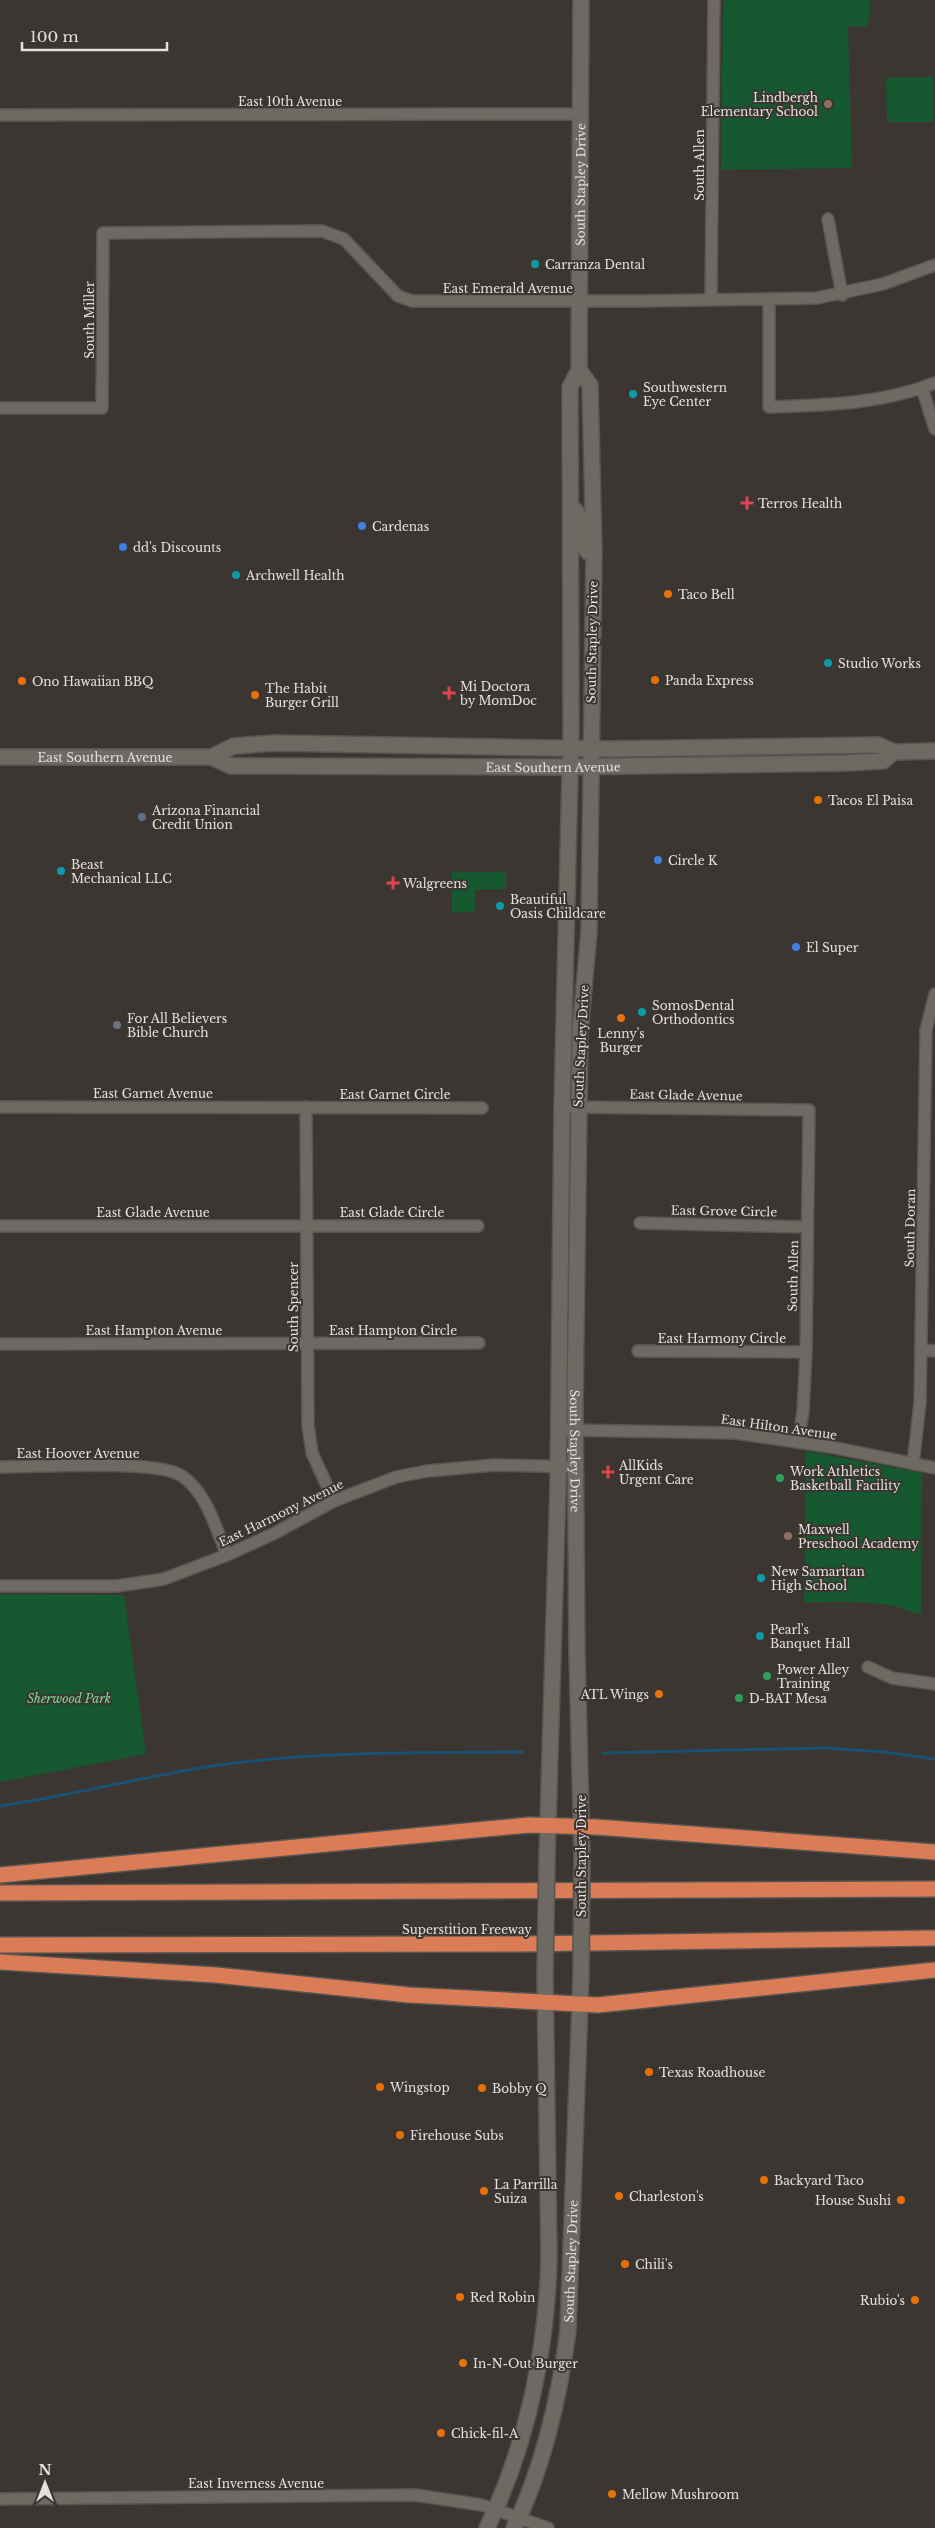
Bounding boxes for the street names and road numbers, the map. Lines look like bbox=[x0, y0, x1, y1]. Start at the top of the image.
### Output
street label: East 10th Avenue bbox=[238, 94, 342, 109]
street label: South Stapley Drive bbox=[572, 123, 588, 246]
street label: South Allen bbox=[692, 129, 707, 201]
street label: South Miller bbox=[82, 281, 97, 359]
street label: East Emerald Avenue bbox=[443, 281, 573, 296]
street label: South Stapley Drive bbox=[583, 580, 601, 703]
street label: East Southern Avenue bbox=[38, 750, 173, 765]
street label: East Southern Avenue bbox=[486, 759, 621, 775]
street label: South Stapley Drive bbox=[570, 984, 592, 1108]
street label: East Garnet Avenue bbox=[93, 1086, 213, 1101]
street label: East Garnet Circle bbox=[339, 1087, 451, 1102]
street label: East Glade Avenue bbox=[629, 1087, 743, 1103]
street label: South Doran bbox=[902, 1188, 918, 1268]
street label: East Grove Circle bbox=[671, 1203, 777, 1219]
street label: East Glade Avenue bbox=[96, 1205, 210, 1220]
street label: East Glade Circle bbox=[340, 1205, 444, 1220]
street label: South Allen bbox=[785, 1240, 801, 1312]
street label: South Spencer bbox=[286, 1262, 301, 1352]
street label: East Hampton Avenue bbox=[86, 1323, 223, 1338]
street label: East Hampton Circle bbox=[329, 1323, 457, 1338]
street label: East Harmony Circle bbox=[658, 1331, 786, 1346]
street label: South Stapley Drive bbox=[567, 1389, 583, 1512]
street label: East Hilton Avenue bbox=[720, 1411, 838, 1443]
street label: East Hoover Avenue bbox=[16, 1446, 140, 1461]
street label: East Harmony Avenue bbox=[216, 1476, 346, 1550]
street label: South Stapley Drive bbox=[574, 1795, 589, 1917]
street label: Superstition Freeway bbox=[402, 1922, 532, 1937]
street label: South Stapley Drive bbox=[561, 2199, 580, 2323]
street label: East Inverness Avenue bbox=[188, 2476, 324, 2491]

